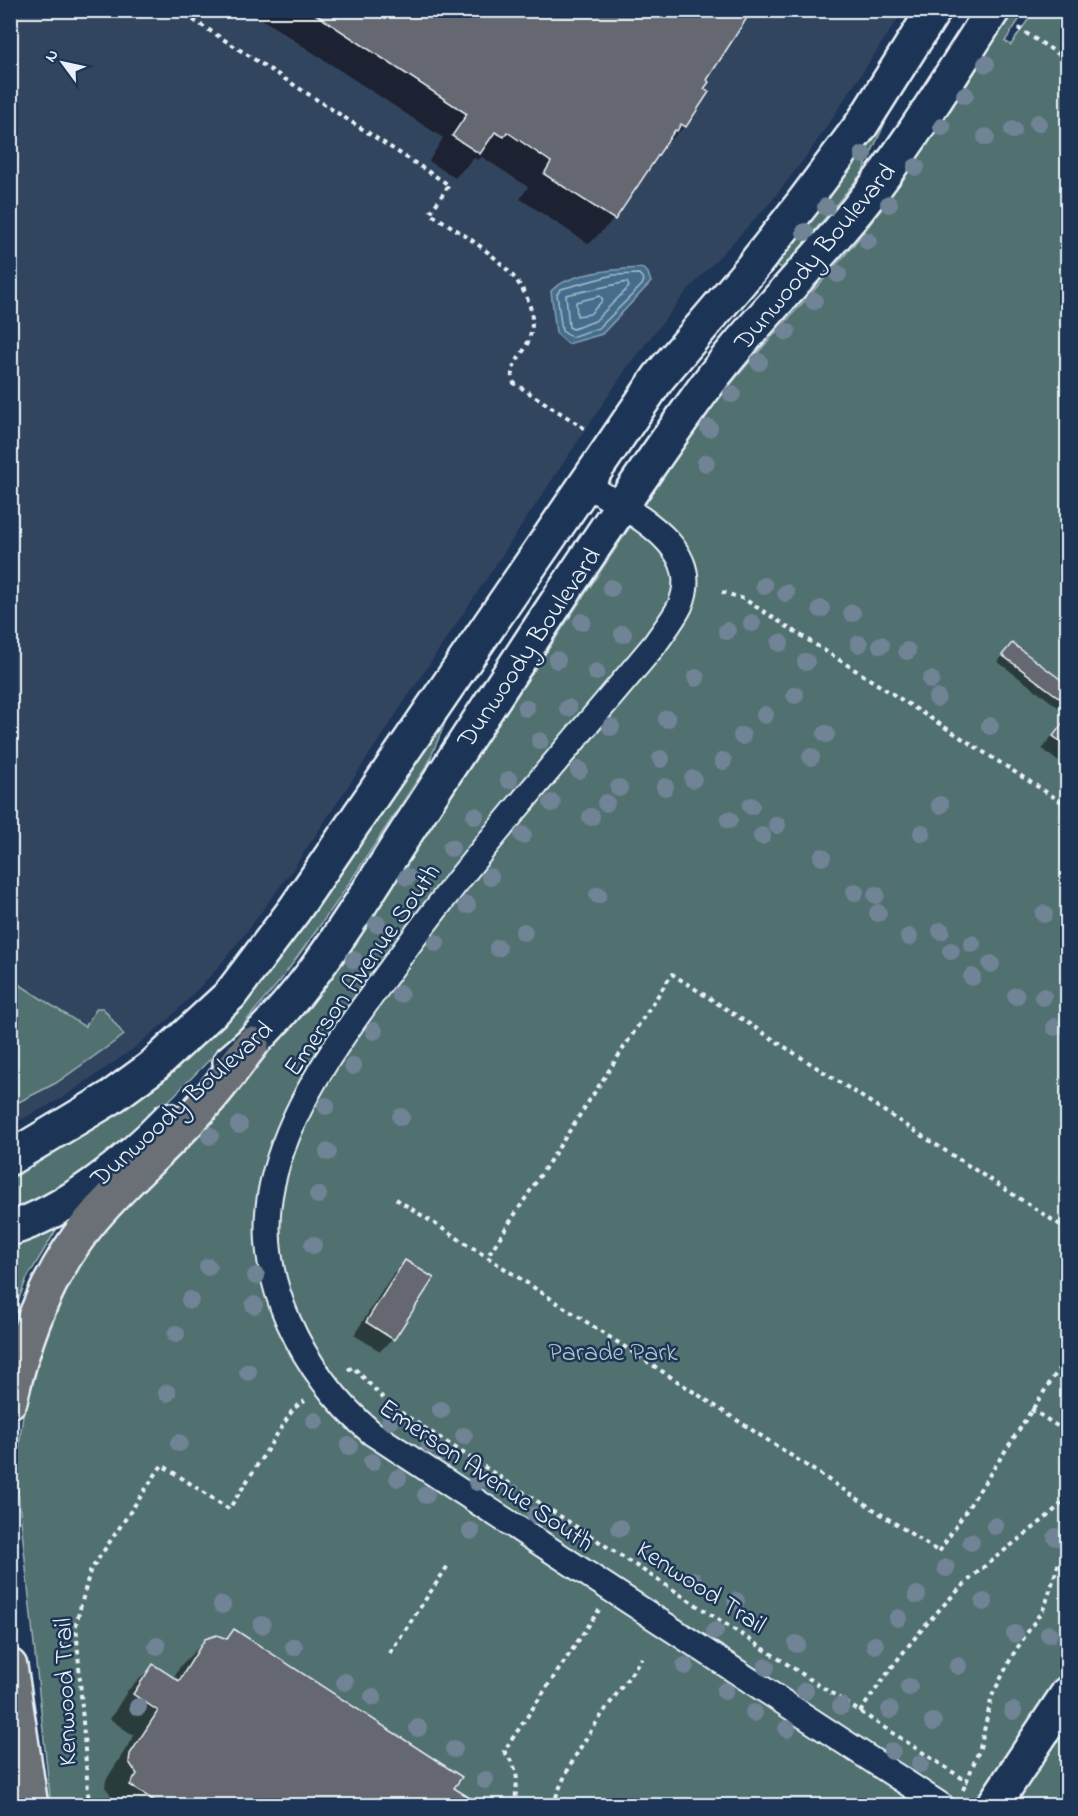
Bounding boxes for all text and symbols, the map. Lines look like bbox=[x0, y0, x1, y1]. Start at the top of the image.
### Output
north arrow bbox=[33, 33, 93, 93]
text: N bbox=[39, 45, 65, 67]
street label: Dunwoody Boulevard bbox=[726, 156, 907, 361]
street label: Dunwoody Boulevard bbox=[449, 540, 612, 757]
street label: Emerson Avenue South bbox=[276, 857, 451, 1085]
street label: Dunwoody Boulevard bbox=[82, 1012, 283, 1199]
park label: Parade Park bbox=[548, 1335, 678, 1373]
street label: Emerson Avenue South bbox=[370, 1390, 600, 1563]
street label: Kenwood Trail bbox=[628, 1532, 773, 1645]
street label: Kenwood Trail bbox=[45, 1617, 89, 1767]

